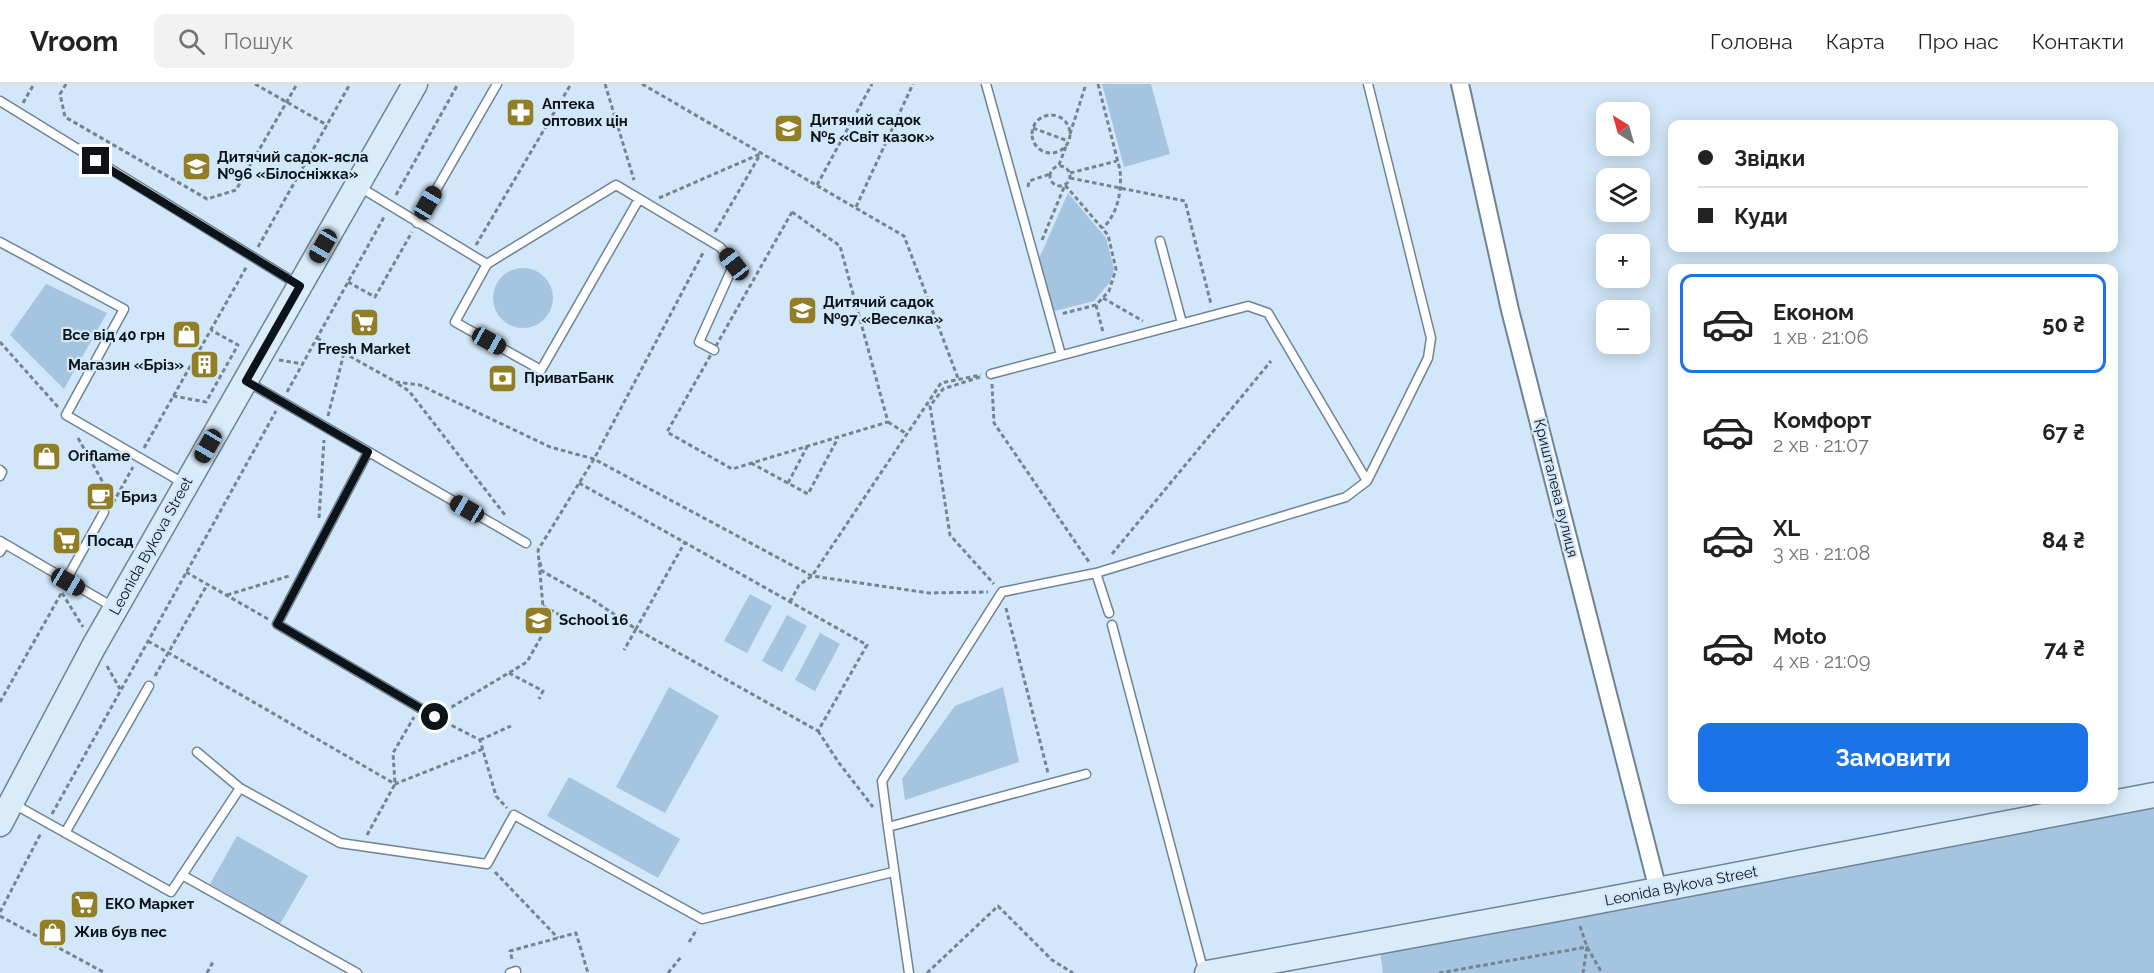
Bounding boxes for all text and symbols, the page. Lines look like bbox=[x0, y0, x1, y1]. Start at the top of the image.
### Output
search box bbox=[154, 14, 574, 68]
text: Vroom bbox=[30, 25, 118, 58]
icon: search bbox=[175, 25, 208, 58]
text: Пошук bbox=[223, 28, 293, 54]
text: Головна bbox=[1710, 29, 1793, 54]
text: Карта bbox=[1826, 29, 1885, 54]
text: Про нас bbox=[1918, 29, 1999, 54]
text: Контакти bbox=[2032, 29, 2124, 54]
place label: Аптека оптових цін bbox=[542, 95, 628, 130]
pharmacy icon: Аптека оптових цін bbox=[505, 97, 537, 129]
north arrow bbox=[1596, 102, 1650, 156]
map controls bbox=[1596, 102, 1650, 354]
place label: Дитячий садок №5 «Світ казок» bbox=[810, 111, 935, 146]
school or university icon: Дитячий садок №5 «Світ казок» bbox=[773, 113, 805, 145]
text: Звідки bbox=[1734, 145, 1805, 171]
route end bbox=[82, 147, 109, 174]
place label: Дитячий садок-ясла №96 «Білосніжка» bbox=[217, 148, 369, 183]
school or university icon: Дитячий садок-ясла №96 «Білосніжка» bbox=[180, 150, 212, 182]
button: layers bbox=[1596, 168, 1650, 222]
car bbox=[411, 183, 445, 223]
text: Куди bbox=[1734, 203, 1788, 229]
car bbox=[306, 226, 340, 266]
button: + bbox=[1596, 234, 1650, 288]
car bbox=[716, 244, 752, 284]
place label: Дитячий садок №97 «Веселка» bbox=[823, 293, 943, 328]
school or university icon: Дитячий садок №97 «Веселка» bbox=[786, 295, 818, 327]
icon: car bbox=[1701, 297, 1755, 351]
text: Економ bbox=[1773, 299, 1854, 325]
button: − bbox=[1596, 300, 1650, 354]
supermarket icon: Fresh Market bbox=[348, 306, 380, 338]
text: 50 ₴ bbox=[2042, 311, 2085, 337]
shop icon: Все від 40 грн bbox=[170, 319, 202, 351]
car bbox=[469, 324, 509, 358]
text: 1 хв · 21:06 bbox=[1773, 325, 1868, 349]
place label: Все від 40 грн bbox=[62, 326, 165, 344]
place label: Fresh Market bbox=[318, 340, 411, 358]
building icon: Магазин «Бріз» bbox=[189, 349, 221, 381]
place label: Магазин «Бріз» bbox=[68, 356, 184, 374]
bank icon: ПриватБанк bbox=[487, 362, 519, 394]
place label: ПриватБанк bbox=[524, 369, 615, 387]
icon: car bbox=[1701, 405, 1755, 459]
text: Комфорт bbox=[1773, 407, 1871, 433]
street label: Кришталева вулиця bbox=[1530, 417, 1582, 559]
text: 67 ₴ bbox=[2042, 419, 2085, 445]
car bbox=[191, 426, 225, 466]
text: 2 хв · 21:07 bbox=[1773, 433, 1869, 457]
shop icon: Oriflame bbox=[31, 440, 63, 472]
place label: Oriflame bbox=[68, 447, 130, 465]
street label: Leonida Bykova Street bbox=[105, 474, 197, 618]
cafe icon: Бриз bbox=[84, 481, 116, 513]
place label: Бриз bbox=[121, 488, 157, 506]
car bbox=[447, 492, 487, 526]
icon: car bbox=[1701, 513, 1755, 567]
text: XL bbox=[1773, 515, 1800, 541]
supermarket icon: Посад bbox=[50, 525, 82, 557]
text: 84 ₴ bbox=[2042, 527, 2085, 553]
place label: Посад bbox=[87, 532, 134, 550]
text: 3 хв · 21:08 bbox=[1773, 541, 1870, 565]
car bbox=[48, 565, 88, 599]
school or university icon: School 16 bbox=[522, 604, 554, 636]
place label: School 16 bbox=[559, 611, 628, 629]
icon: car bbox=[1701, 621, 1755, 675]
text: Moto bbox=[1773, 623, 1827, 649]
text: 74 ₴ bbox=[2044, 635, 2085, 661]
text: 4 хв · 21:09 bbox=[1773, 649, 1870, 673]
route start bbox=[421, 703, 448, 730]
button: Замовити bbox=[1698, 723, 2088, 792]
street label: Leonida Bykova Street bbox=[1603, 862, 1759, 910]
supermarket icon: ЕКО Маркет bbox=[68, 888, 100, 920]
place label: ЕКО Маркет bbox=[105, 895, 195, 913]
shop icon: Жив був пес bbox=[37, 916, 69, 948]
place label: Жив був пес bbox=[74, 923, 168, 941]

